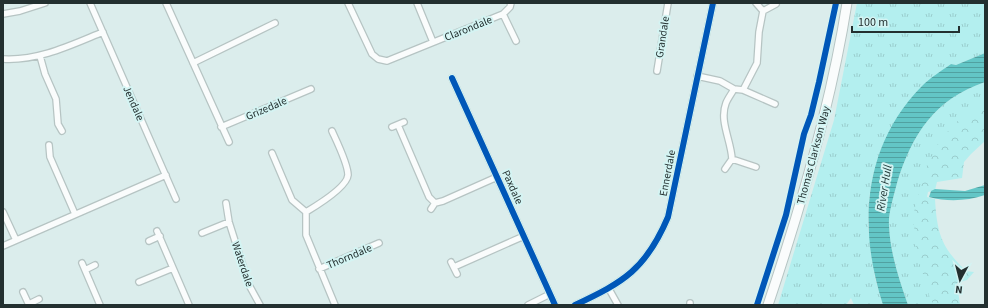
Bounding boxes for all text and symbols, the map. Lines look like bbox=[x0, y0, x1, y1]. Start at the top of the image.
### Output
scale bar bbox=[852, 8, 959, 34]
street label: Clarondale bbox=[442, 12, 495, 45]
text: 100 m bbox=[858, 14, 888, 31]
street label: Grandale bbox=[652, 15, 673, 59]
street label: Jendale bbox=[119, 83, 148, 123]
street label: Grizedale bbox=[243, 93, 290, 124]
street label: Thomas Clarkson Way bbox=[793, 104, 834, 206]
street label: Ennerdale bbox=[656, 148, 679, 198]
water label: River Hull bbox=[872, 164, 897, 213]
street label: Paxdale bbox=[498, 168, 527, 207]
street label: Waterdale bbox=[228, 240, 257, 289]
street label: Thorndale bbox=[324, 240, 375, 273]
north arrow bbox=[940, 260, 980, 300]
text: N bbox=[954, 282, 963, 297]

